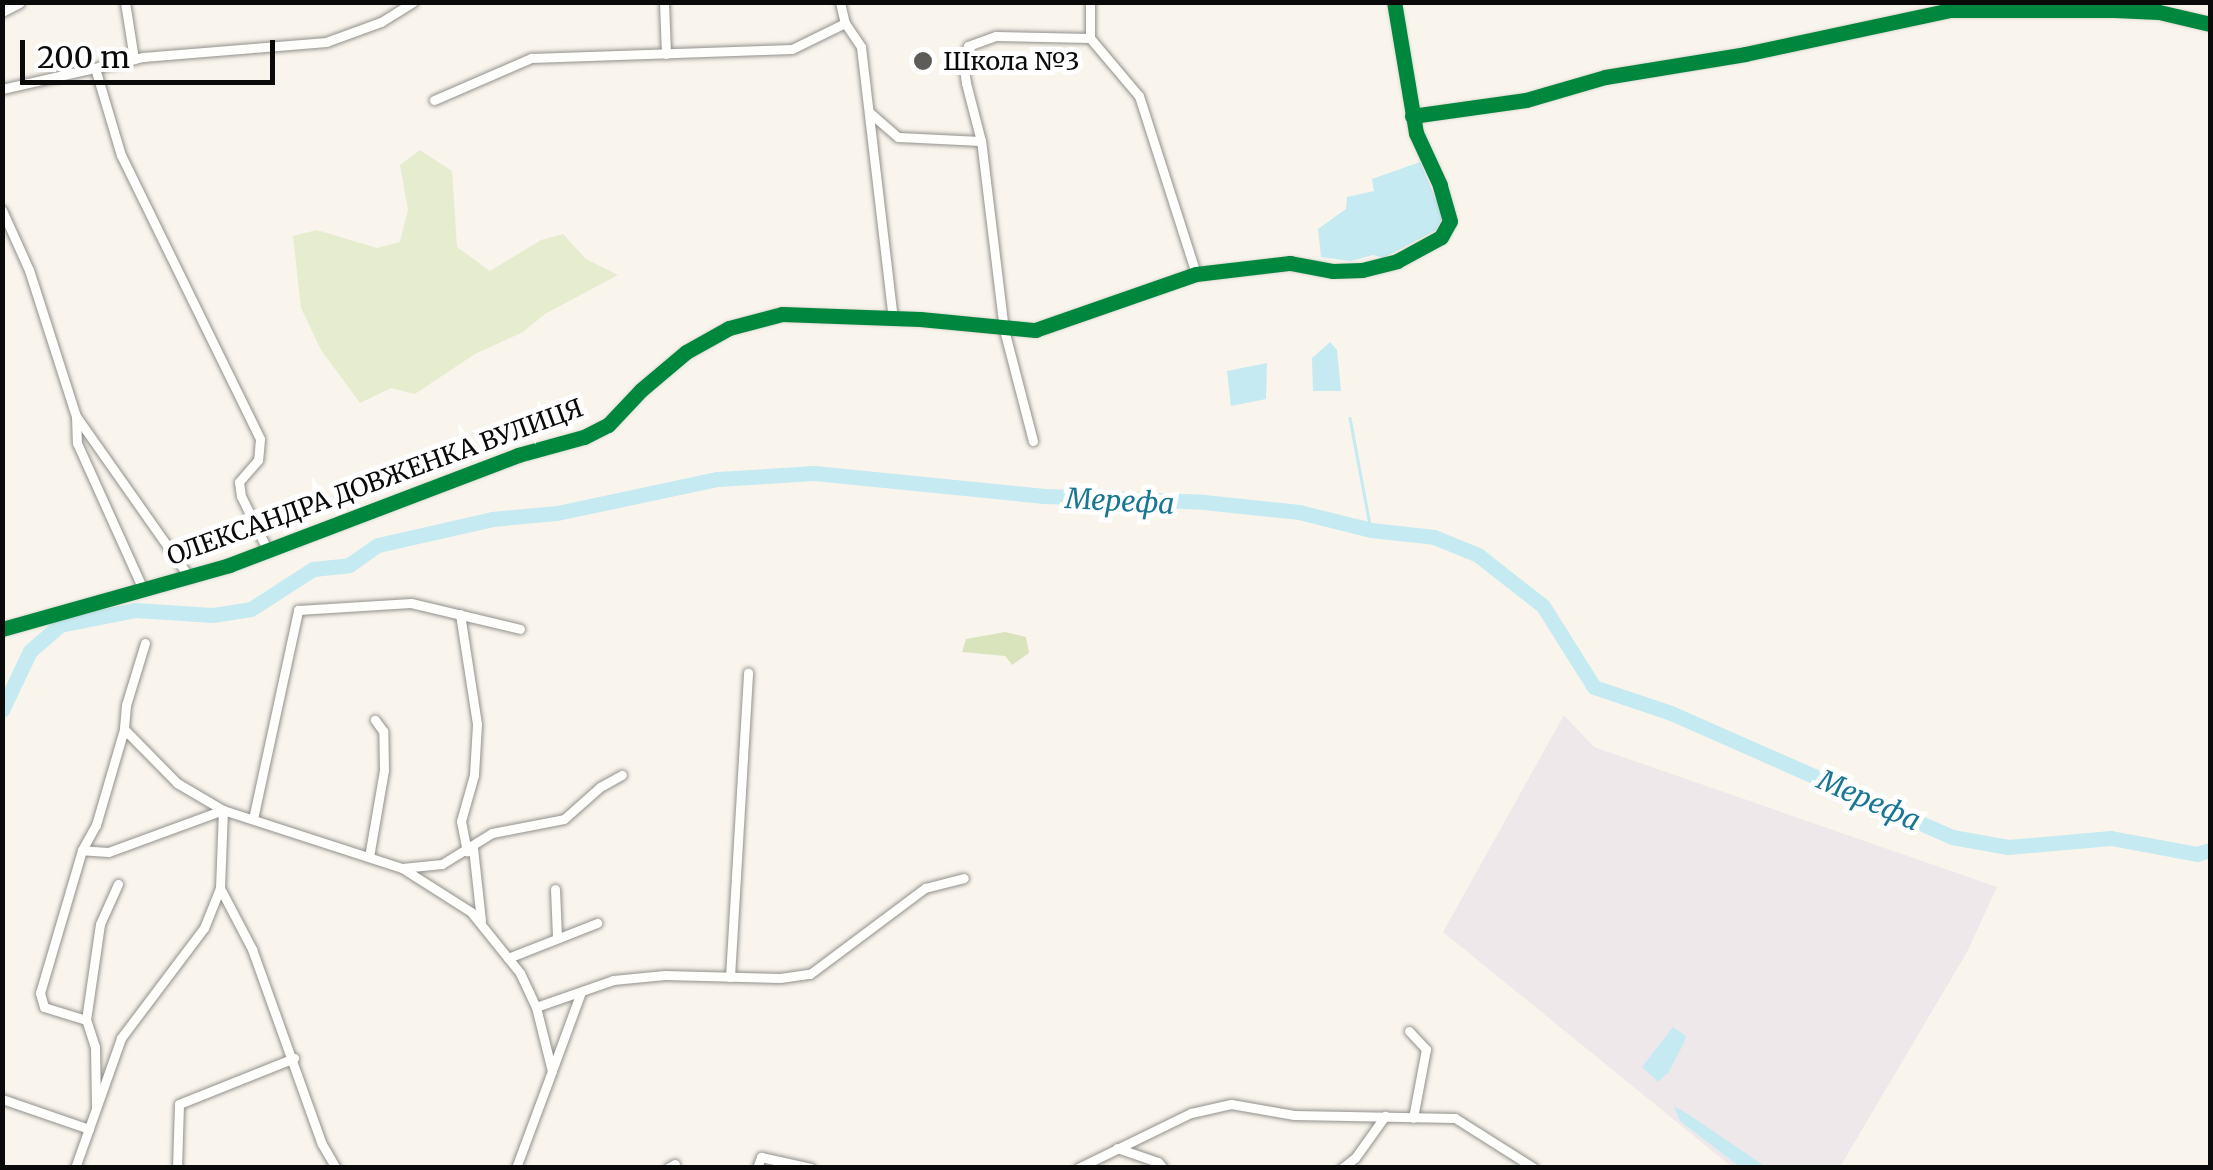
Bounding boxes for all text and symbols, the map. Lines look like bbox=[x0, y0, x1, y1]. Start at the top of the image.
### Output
scale bar bbox=[25, 20, 280, 82]
text: 200 m bbox=[37, 38, 130, 76]
place label: Школа №3 bbox=[943, 46, 1080, 76]
marker: Школа №3 bbox=[912, 50, 934, 72]
street label: ОЛЕКСАНДРА ДОВЖЕНКА ВУЛИЦЯ bbox=[163, 393, 587, 571]
water label: Мерефа bbox=[1065, 481, 1175, 521]
water label: Мерефа bbox=[1812, 762, 1926, 838]

